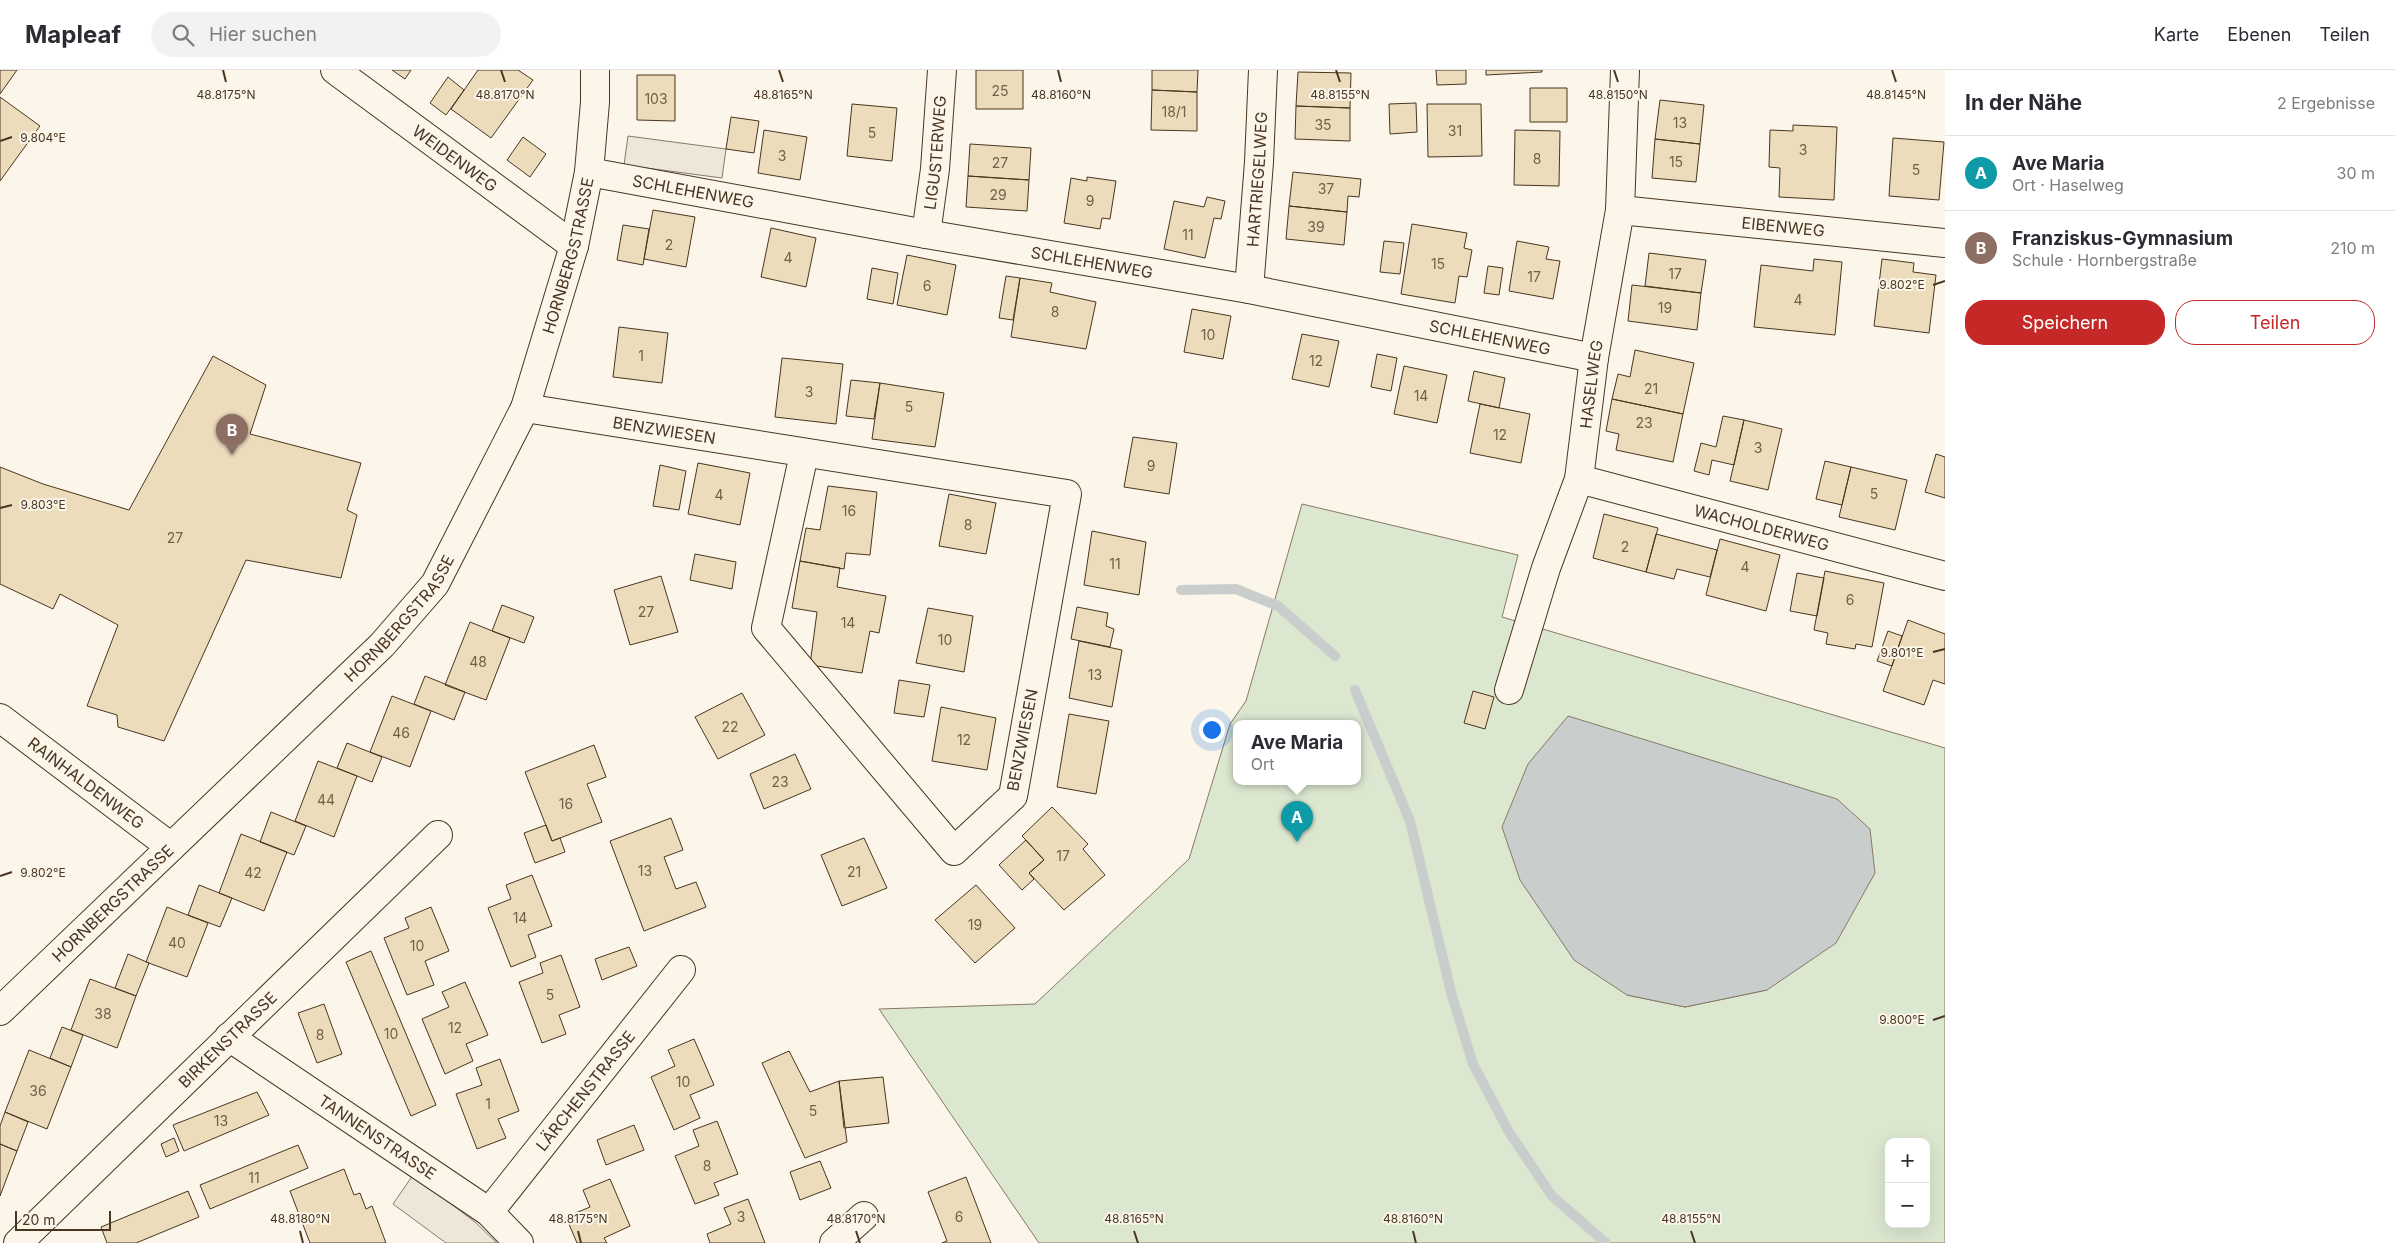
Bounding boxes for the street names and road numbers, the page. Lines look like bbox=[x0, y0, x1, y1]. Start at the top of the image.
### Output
street label: LIGUSTERWEG bbox=[919, 95, 950, 211]
street label: HARTRIEGELWEG bbox=[1242, 111, 1271, 248]
street label: WEIDENWEG bbox=[409, 121, 501, 196]
street label: SCHLEHENWEG bbox=[631, 170, 756, 212]
street label: HORNBERGSTRASSE bbox=[538, 176, 598, 336]
street label: EIBENWEG bbox=[1741, 212, 1826, 241]
street label: SCHLEHENWEG bbox=[1029, 242, 1154, 282]
street label: SCHLEHENWEG bbox=[1427, 315, 1552, 359]
street label: HASELWEG bbox=[1575, 338, 1607, 430]
street label: BENZWIESEN bbox=[611, 412, 717, 448]
street label: WACHOLDERWEG bbox=[1692, 500, 1831, 555]
street label: HORNBERGSTRASSE bbox=[340, 551, 458, 686]
street label: BENZWIESEN bbox=[1002, 687, 1042, 793]
street label: RAINHALDENWEG bbox=[24, 733, 148, 833]
street label: HORNBERGSTRASSE bbox=[48, 840, 178, 966]
street label: BIRKENSTRASSE bbox=[174, 987, 281, 1092]
street label: LÄRCHENSTRASSE bbox=[532, 1026, 639, 1155]
street label: TANNENSTRASSE bbox=[315, 1090, 440, 1184]

